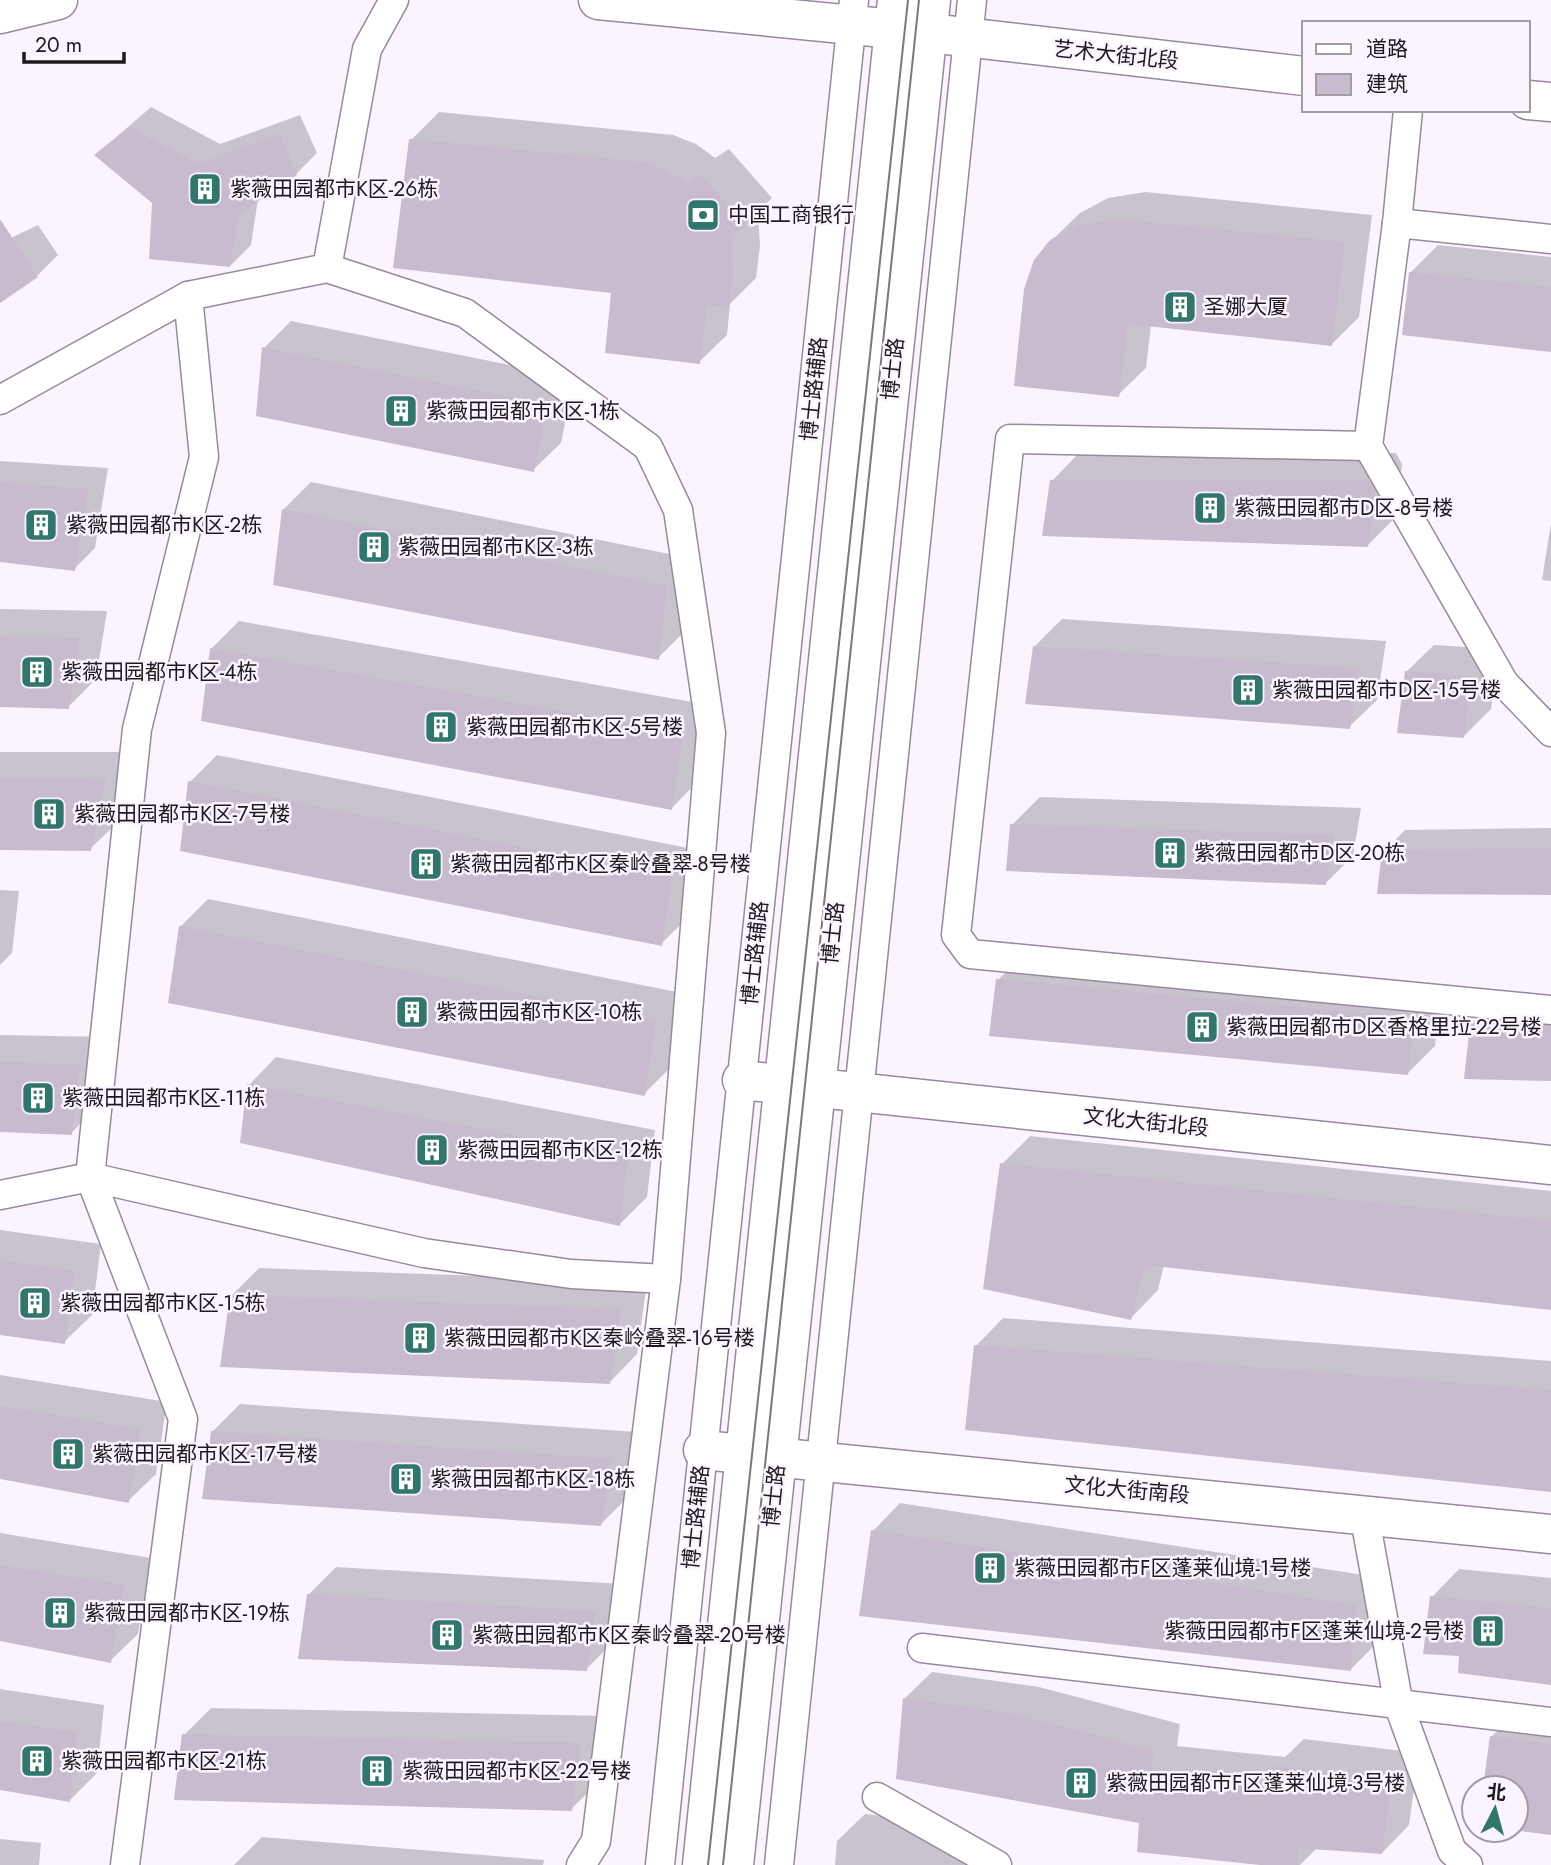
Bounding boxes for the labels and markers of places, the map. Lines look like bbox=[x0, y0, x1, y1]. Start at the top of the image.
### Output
building icon: 紫薇田园都市K区-26栋 bbox=[186, 170, 224, 208]
place label: 紫薇田园都市K区-26栋 bbox=[230, 174, 438, 204]
bank icon: 中国工商银行 bbox=[684, 196, 722, 234]
place label: 中国工商银行 bbox=[728, 200, 854, 230]
building icon: 圣娜大厦 bbox=[1161, 288, 1199, 326]
place label: 圣娜大厦 bbox=[1204, 292, 1288, 322]
building icon: 紫薇田园都市K区-1栋 bbox=[382, 392, 420, 430]
place label: 紫薇田园都市K区-1栋 bbox=[426, 396, 620, 426]
building icon: 紫薇田园都市D区-8号楼 bbox=[1191, 489, 1229, 527]
place label: 紫薇田园都市D区-8号楼 bbox=[1234, 493, 1453, 523]
building icon: 紫薇田园都市K区-2栋 bbox=[22, 506, 60, 544]
place label: 紫薇田园都市K区-2栋 bbox=[66, 510, 262, 540]
building icon: 紫薇田园都市K区-3栋 bbox=[355, 528, 393, 566]
place label: 紫薇田园都市K区-3栋 bbox=[398, 532, 594, 562]
building icon: 紫薇田园都市K区-4栋 bbox=[18, 653, 56, 691]
place label: 紫薇田园都市K区-4栋 bbox=[61, 657, 258, 687]
building icon: 紫薇田园都市D区-15号楼 bbox=[1229, 671, 1267, 709]
place label: 紫薇田园都市D区-15号楼 bbox=[1272, 675, 1501, 705]
building icon: 紫薇田园都市K区-5号楼 bbox=[422, 708, 460, 746]
place label: 紫薇田园都市K区-5号楼 bbox=[466, 712, 683, 742]
building icon: 紫薇田园都市K区-7号楼 bbox=[30, 795, 68, 833]
place label: 紫薇田园都市K区-7号楼 bbox=[74, 799, 290, 829]
building icon: 紫薇田园都市D区-20栋 bbox=[1151, 834, 1189, 872]
place label: 紫薇田园都市D区-20栋 bbox=[1194, 838, 1405, 868]
building icon: 紫薇田园都市K区秦岭叠翠-8号楼 bbox=[407, 845, 445, 883]
place label: 紫薇田园都市K区秦岭叠翠-8号楼 bbox=[450, 849, 751, 879]
building icon: 紫薇田园都市K区-10栋 bbox=[393, 993, 431, 1031]
place label: 紫薇田园都市K区-10栋 bbox=[436, 997, 642, 1027]
building icon: 紫薇田园都市D区香格里拉-22号楼 bbox=[1183, 1008, 1221, 1046]
place label: 紫薇田园都市D区香格里拉-22号楼 bbox=[1226, 1012, 1542, 1042]
building icon: 紫薇田园都市K区-11栋 bbox=[19, 1079, 57, 1117]
place label: 紫薇田园都市K区-11栋 bbox=[62, 1083, 265, 1113]
building icon: 紫薇田园都市K区-12栋 bbox=[413, 1131, 451, 1169]
place label: 紫薇田园都市K区-12栋 bbox=[457, 1135, 663, 1165]
building icon: 紫薇田园都市K区-15栋 bbox=[16, 1284, 54, 1322]
place label: 紫薇田园都市K区-15栋 bbox=[60, 1288, 266, 1318]
building icon: 紫薇田园都市K区秦岭叠翠-16号楼 bbox=[401, 1319, 439, 1357]
place label: 紫薇田园都市K区秦岭叠翠-16号楼 bbox=[444, 1323, 755, 1353]
building icon: 紫薇田园都市K区-17号楼 bbox=[49, 1435, 87, 1473]
place label: 紫薇田园都市K区-17号楼 bbox=[92, 1439, 318, 1469]
building icon: 紫薇田园都市K区-18栋 bbox=[387, 1460, 425, 1498]
place label: 紫薇田园都市K区-18栋 bbox=[430, 1464, 635, 1494]
building icon: 紫薇田园都市F区蓬莱仙境-1号楼 bbox=[971, 1549, 1009, 1587]
place label: 紫薇田园都市F区蓬莱仙境-1号楼 bbox=[1014, 1553, 1311, 1583]
building icon: 紫薇田园都市K区-19栋 bbox=[41, 1594, 79, 1632]
place label: 紫薇田园都市K区-19栋 bbox=[84, 1598, 290, 1628]
building icon: 紫薇田园都市F区蓬莱仙境-2号楼 bbox=[1469, 1612, 1507, 1650]
building icon: 紫薇田园都市K区秦岭叠翠-20号楼 bbox=[428, 1616, 466, 1654]
place label: 紫薇田园都市F区蓬莱仙境-2号楼 bbox=[1164, 1616, 1464, 1646]
place label: 紫薇田园都市K区秦岭叠翠-20号楼 bbox=[472, 1620, 786, 1650]
building icon: 紫薇田园都市K区-21栋 bbox=[18, 1742, 56, 1780]
place label: 紫薇田园都市K区-21栋 bbox=[61, 1746, 267, 1776]
building icon: 紫薇田园都市K区-22号楼 bbox=[358, 1752, 396, 1790]
place label: 紫薇田园都市K区-22号楼 bbox=[402, 1756, 631, 1786]
building icon: 紫薇田园都市F区蓬莱仙境-3号楼 bbox=[1062, 1764, 1100, 1802]
place label: 紫薇田园都市F区蓬莱仙境-3号楼 bbox=[1106, 1768, 1405, 1798]

